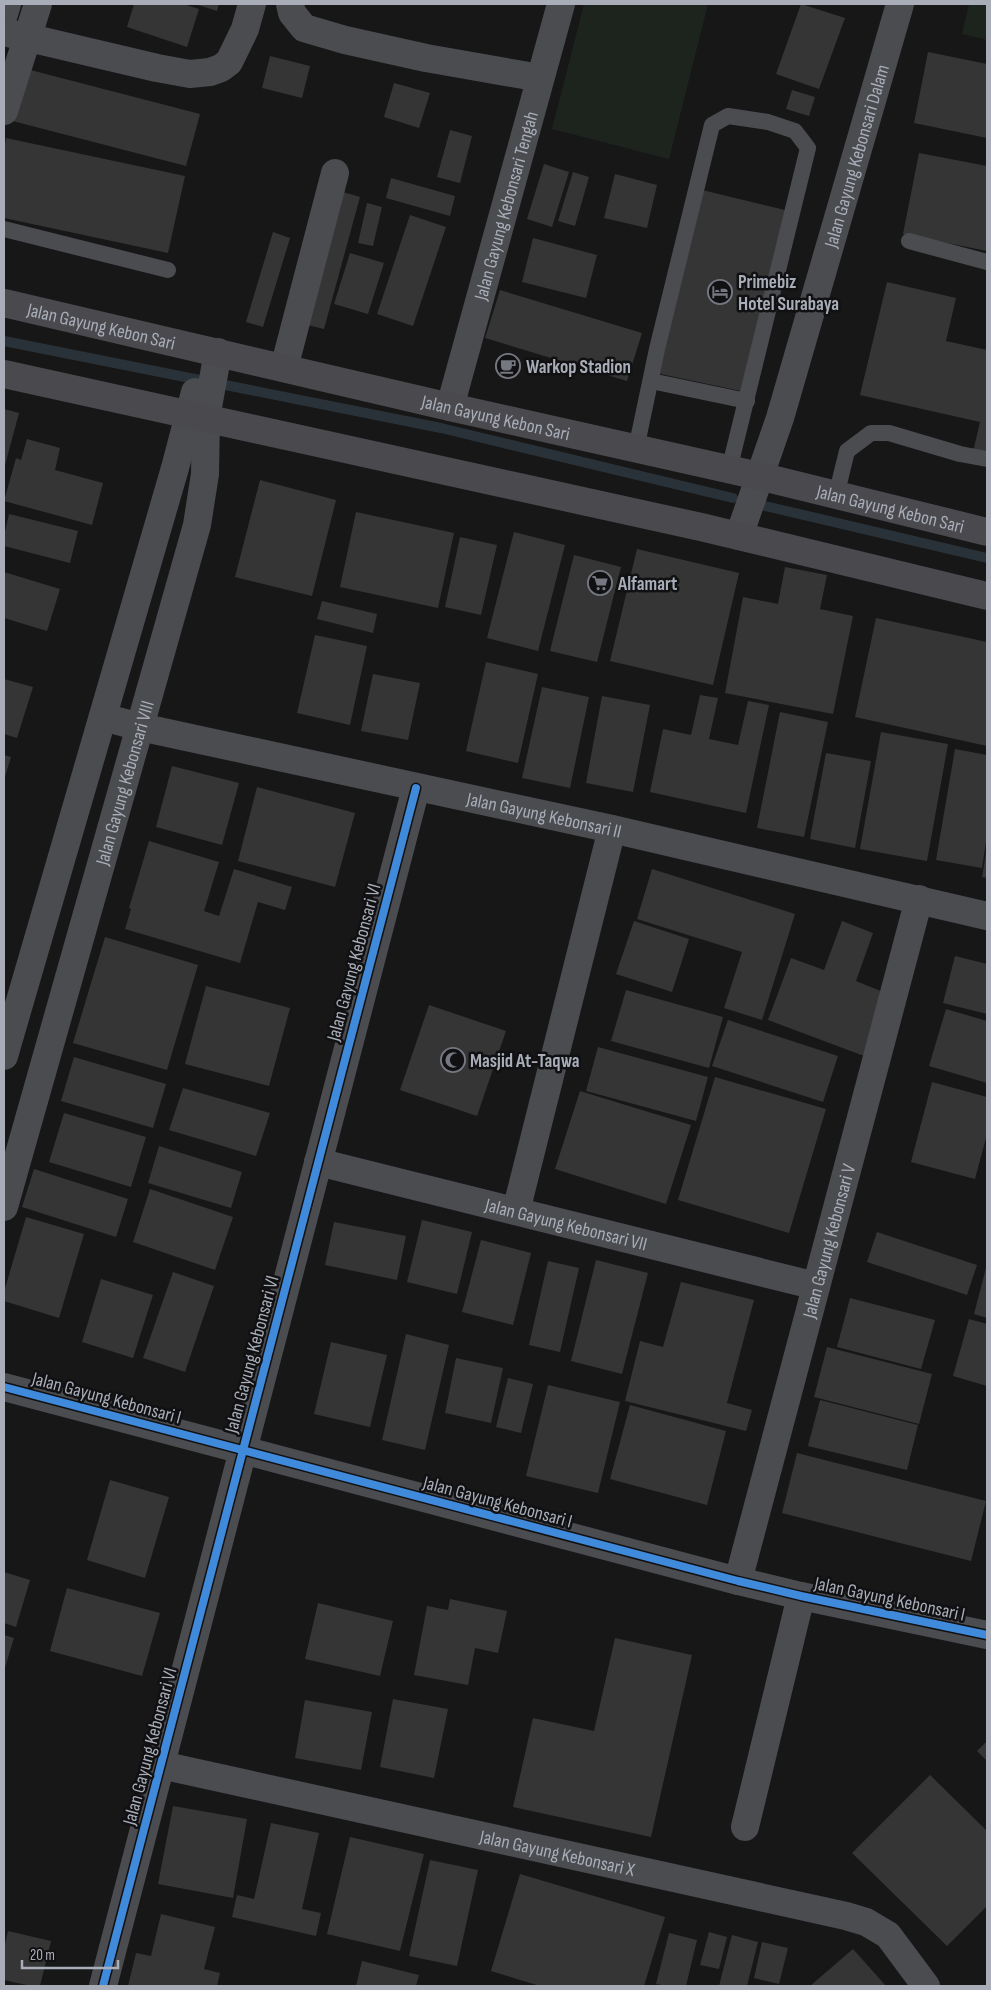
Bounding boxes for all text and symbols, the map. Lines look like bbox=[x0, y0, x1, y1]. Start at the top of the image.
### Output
street label: Jalan Gayung Kebonsari Dalam bbox=[820, 62, 895, 251]
street label: Jalan Gayung Kebonsari Tengah bbox=[470, 109, 544, 304]
place label: Primebiz Hotel Surabaya bbox=[738, 271, 839, 316]
hotel icon: Primebiz Hotel Surabaya bbox=[707, 279, 733, 305]
street label: Jalan Gayung Kebon Sari bbox=[24, 299, 177, 356]
cafe icon: Warkop Stadion bbox=[495, 353, 521, 379]
place label: Warkop Stadion bbox=[526, 356, 631, 379]
street label: Jalan Gayung Kebon Sari bbox=[418, 391, 572, 446]
street label: Jalan Gayung Kebon Sari bbox=[813, 480, 966, 539]
supermarket icon: Alfamart bbox=[587, 570, 613, 596]
place label: Alfamart bbox=[617, 573, 677, 596]
street label: Jalan Gayung Kebonsari VIII bbox=[91, 698, 160, 869]
street label: Jalan Gayung Kebonsari II bbox=[464, 788, 624, 844]
street label: Jalan Gayung Kebonsari VI bbox=[322, 881, 387, 1045]
mosque icon: Masjid At-Taqwa bbox=[440, 1047, 466, 1073]
place label: Masjid At-Taqwa bbox=[470, 1050, 580, 1073]
street label: Jalan Gayung Kebonsari V bbox=[798, 1161, 861, 1322]
street label: Jalan Gayung Kebonsari VII bbox=[482, 1194, 649, 1257]
street label: Jalan Gayung Kebonsari VI bbox=[220, 1273, 285, 1437]
street label: Jalan Gayung Kebonsari I bbox=[29, 1367, 184, 1429]
street label: Jalan Gayung Kebonsari I bbox=[420, 1471, 575, 1533]
street label: Jalan Gayung Kebonsari I bbox=[811, 1572, 967, 1627]
street label: Jalan Gayung Kebonsari VI bbox=[118, 1665, 183, 1829]
street label: Jalan Gayung Kebonsari X bbox=[477, 1825, 637, 1882]
scale bar bbox=[22, 1938, 119, 1970]
text: 20 m bbox=[30, 1946, 55, 1965]

